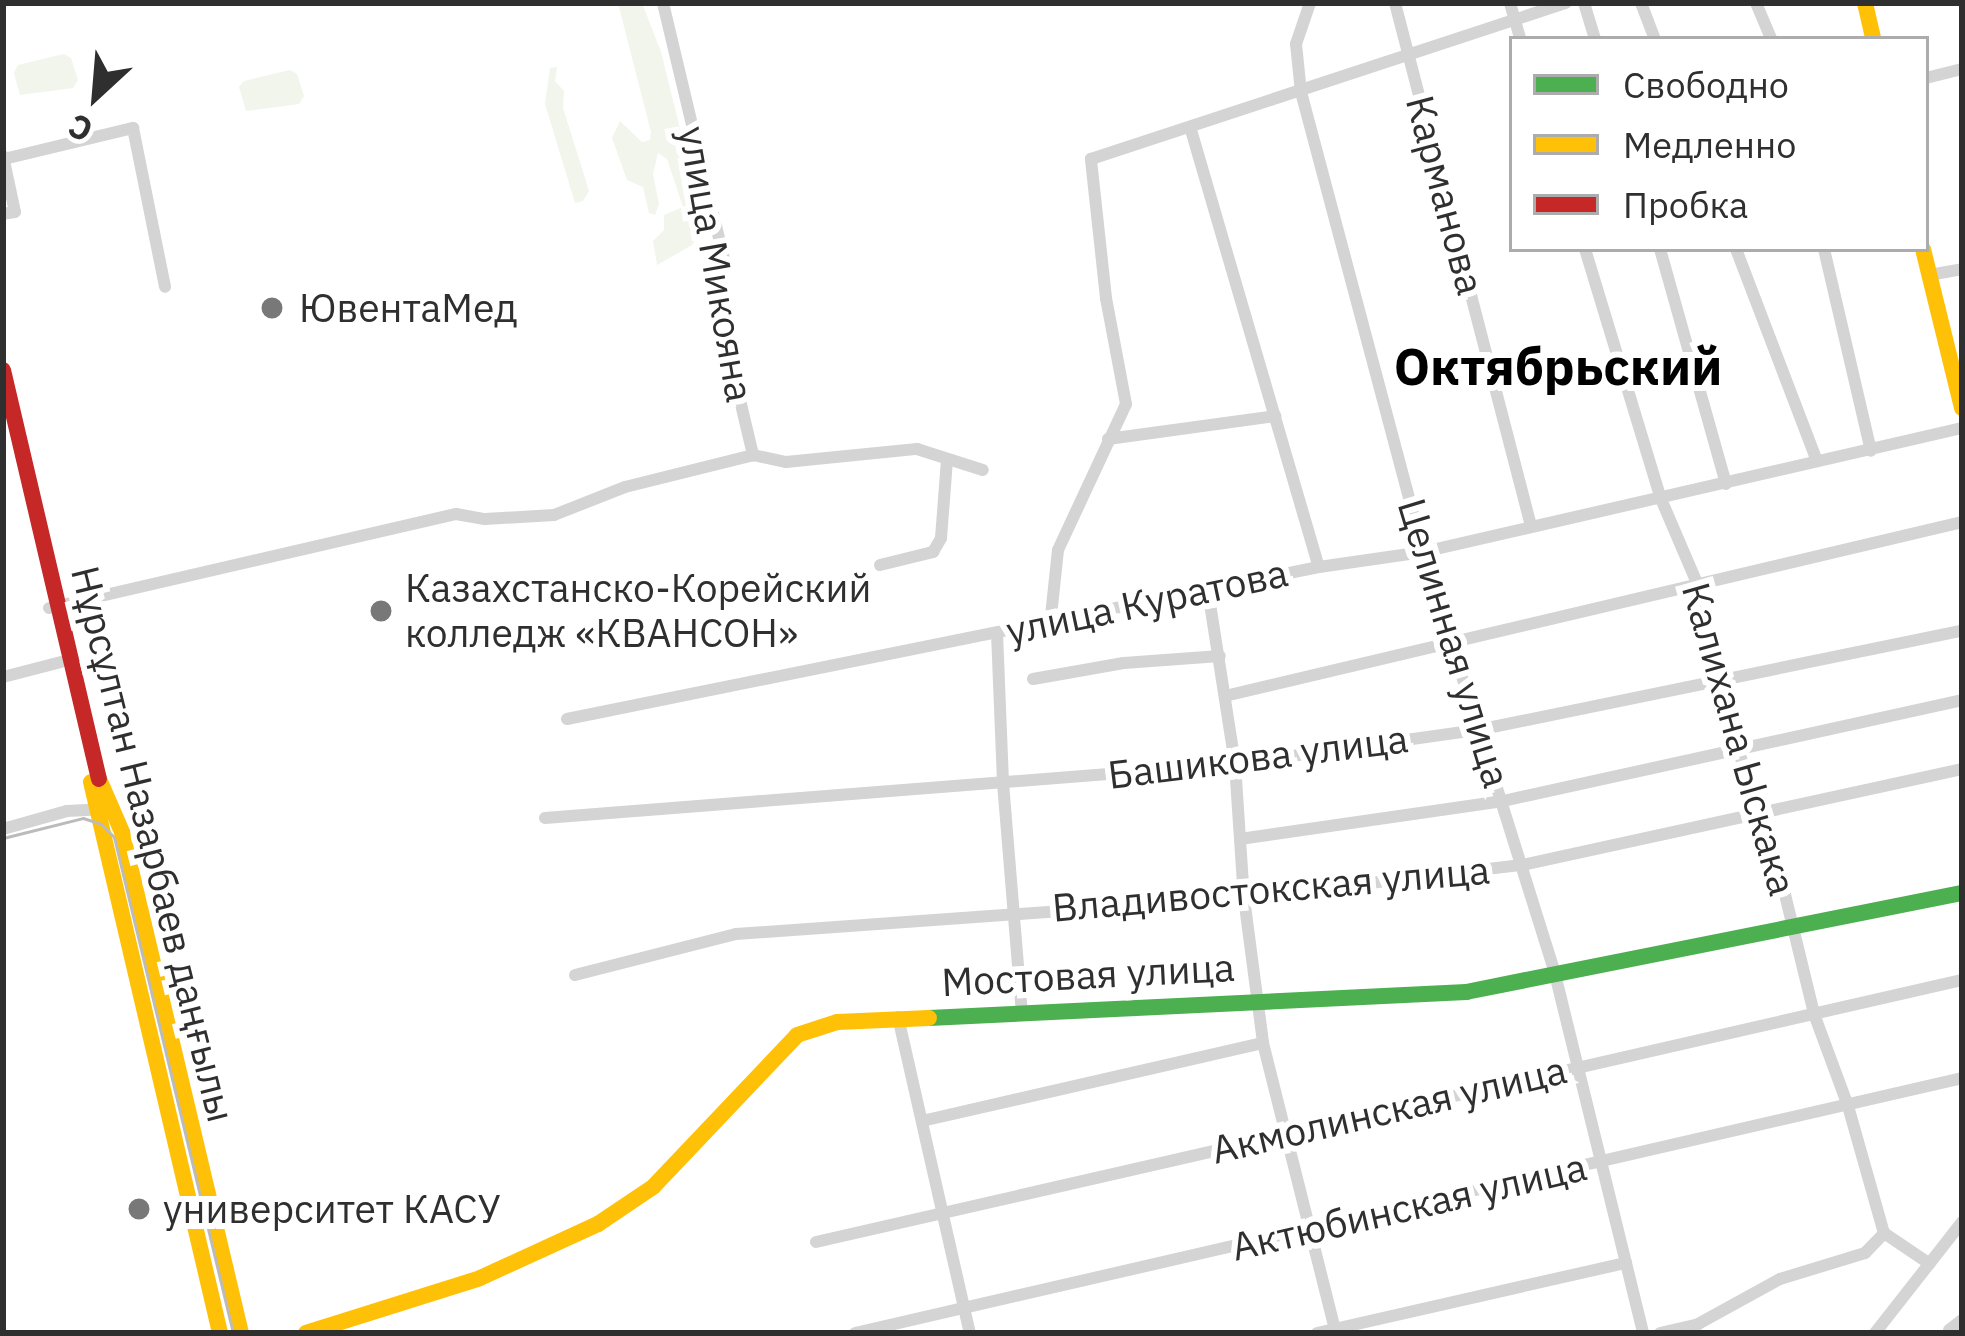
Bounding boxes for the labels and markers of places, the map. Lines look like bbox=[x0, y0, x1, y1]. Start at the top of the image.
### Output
place label: ЮвентаМед bbox=[299, 285, 518, 331]
marker: ЮвентаМед bbox=[256, 292, 288, 324]
place label: Казахстанско-Корейский колледж «КВАНСОН» bbox=[405, 566, 871, 657]
marker: Казахстанско-Корейский колледж «КВАНСОН» bbox=[368, 598, 394, 624]
place label: университет КАСУ bbox=[163, 1186, 501, 1232]
marker: университет КАСУ bbox=[126, 1196, 152, 1222]

